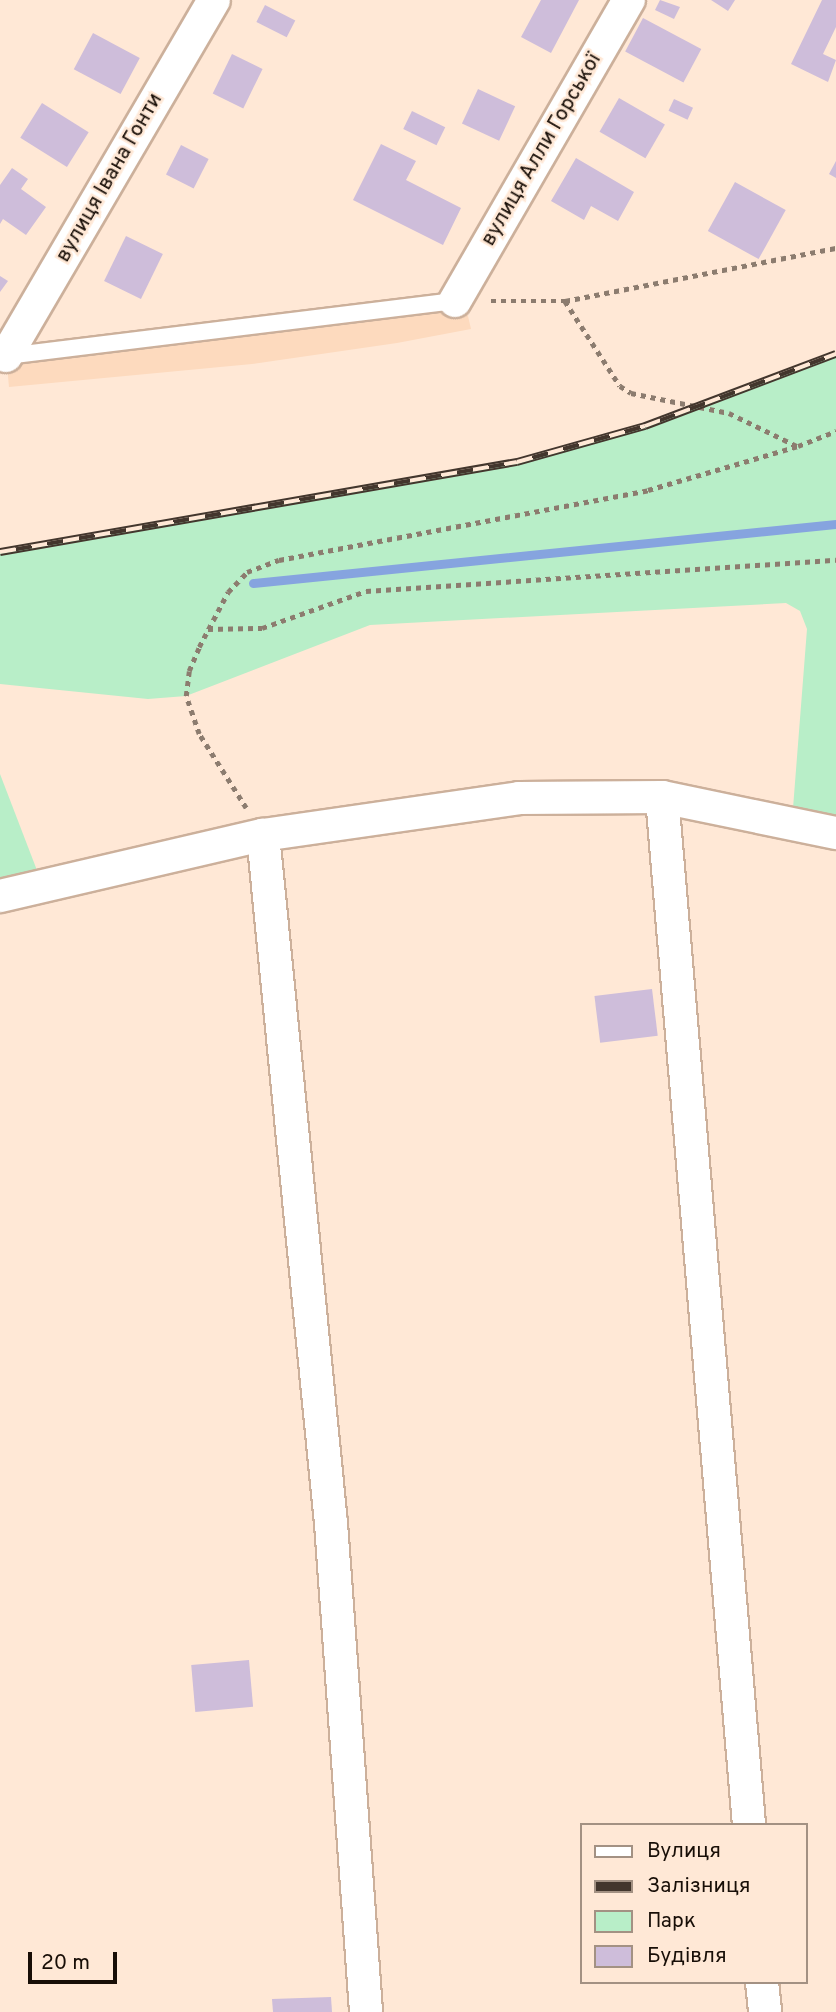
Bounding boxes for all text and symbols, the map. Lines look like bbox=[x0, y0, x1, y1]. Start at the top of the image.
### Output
street label: вулиця Алли Горської bbox=[476, 49, 608, 251]
street label: вулиця Івана Гонти bbox=[51, 89, 169, 267]
legend bbox=[580, 1823, 808, 1984]
text: Вулиця bbox=[647, 1838, 721, 1865]
text: Залізниця bbox=[647, 1873, 751, 1900]
text: Парк bbox=[647, 1908, 696, 1935]
scale bar bbox=[32, 1938, 121, 1982]
text: Будівля bbox=[647, 1943, 727, 1970]
text: 20 m bbox=[41, 1950, 90, 1977]

